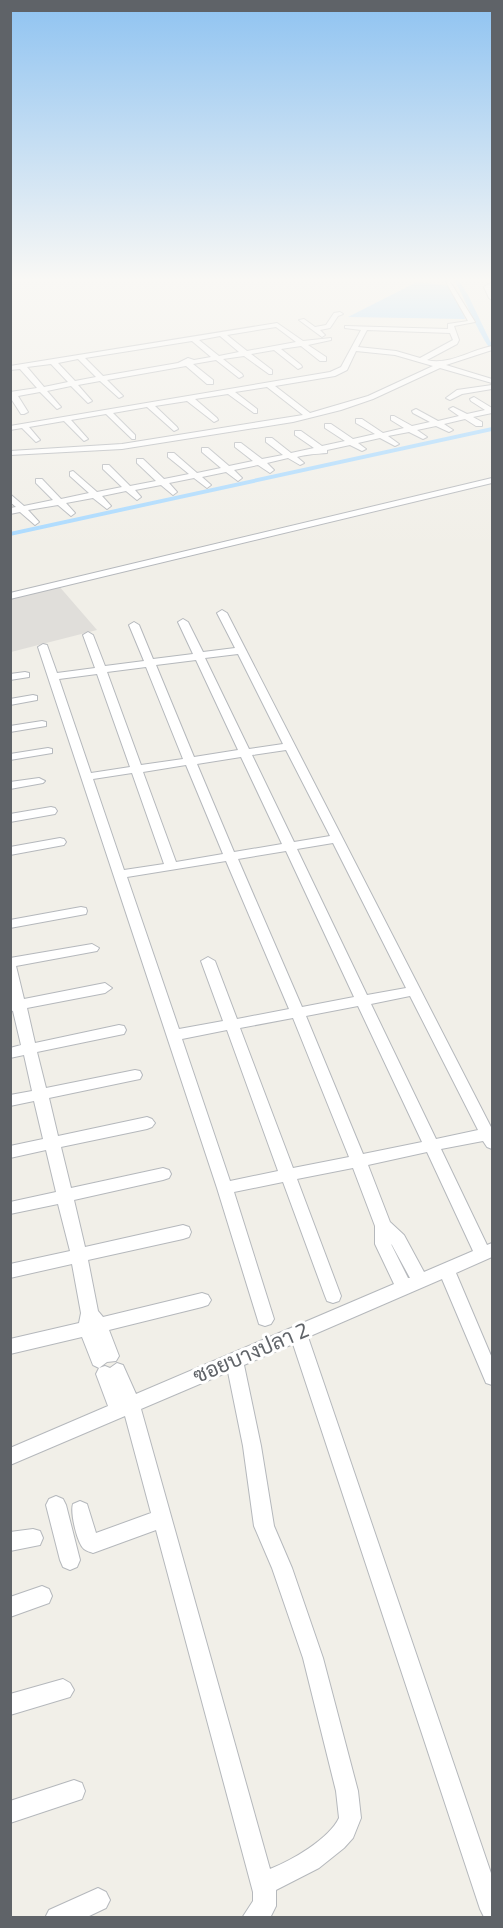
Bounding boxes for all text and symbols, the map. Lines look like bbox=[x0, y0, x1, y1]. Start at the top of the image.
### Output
street label: ซอยบางปลา 2 bbox=[189, 1316, 312, 1387]

